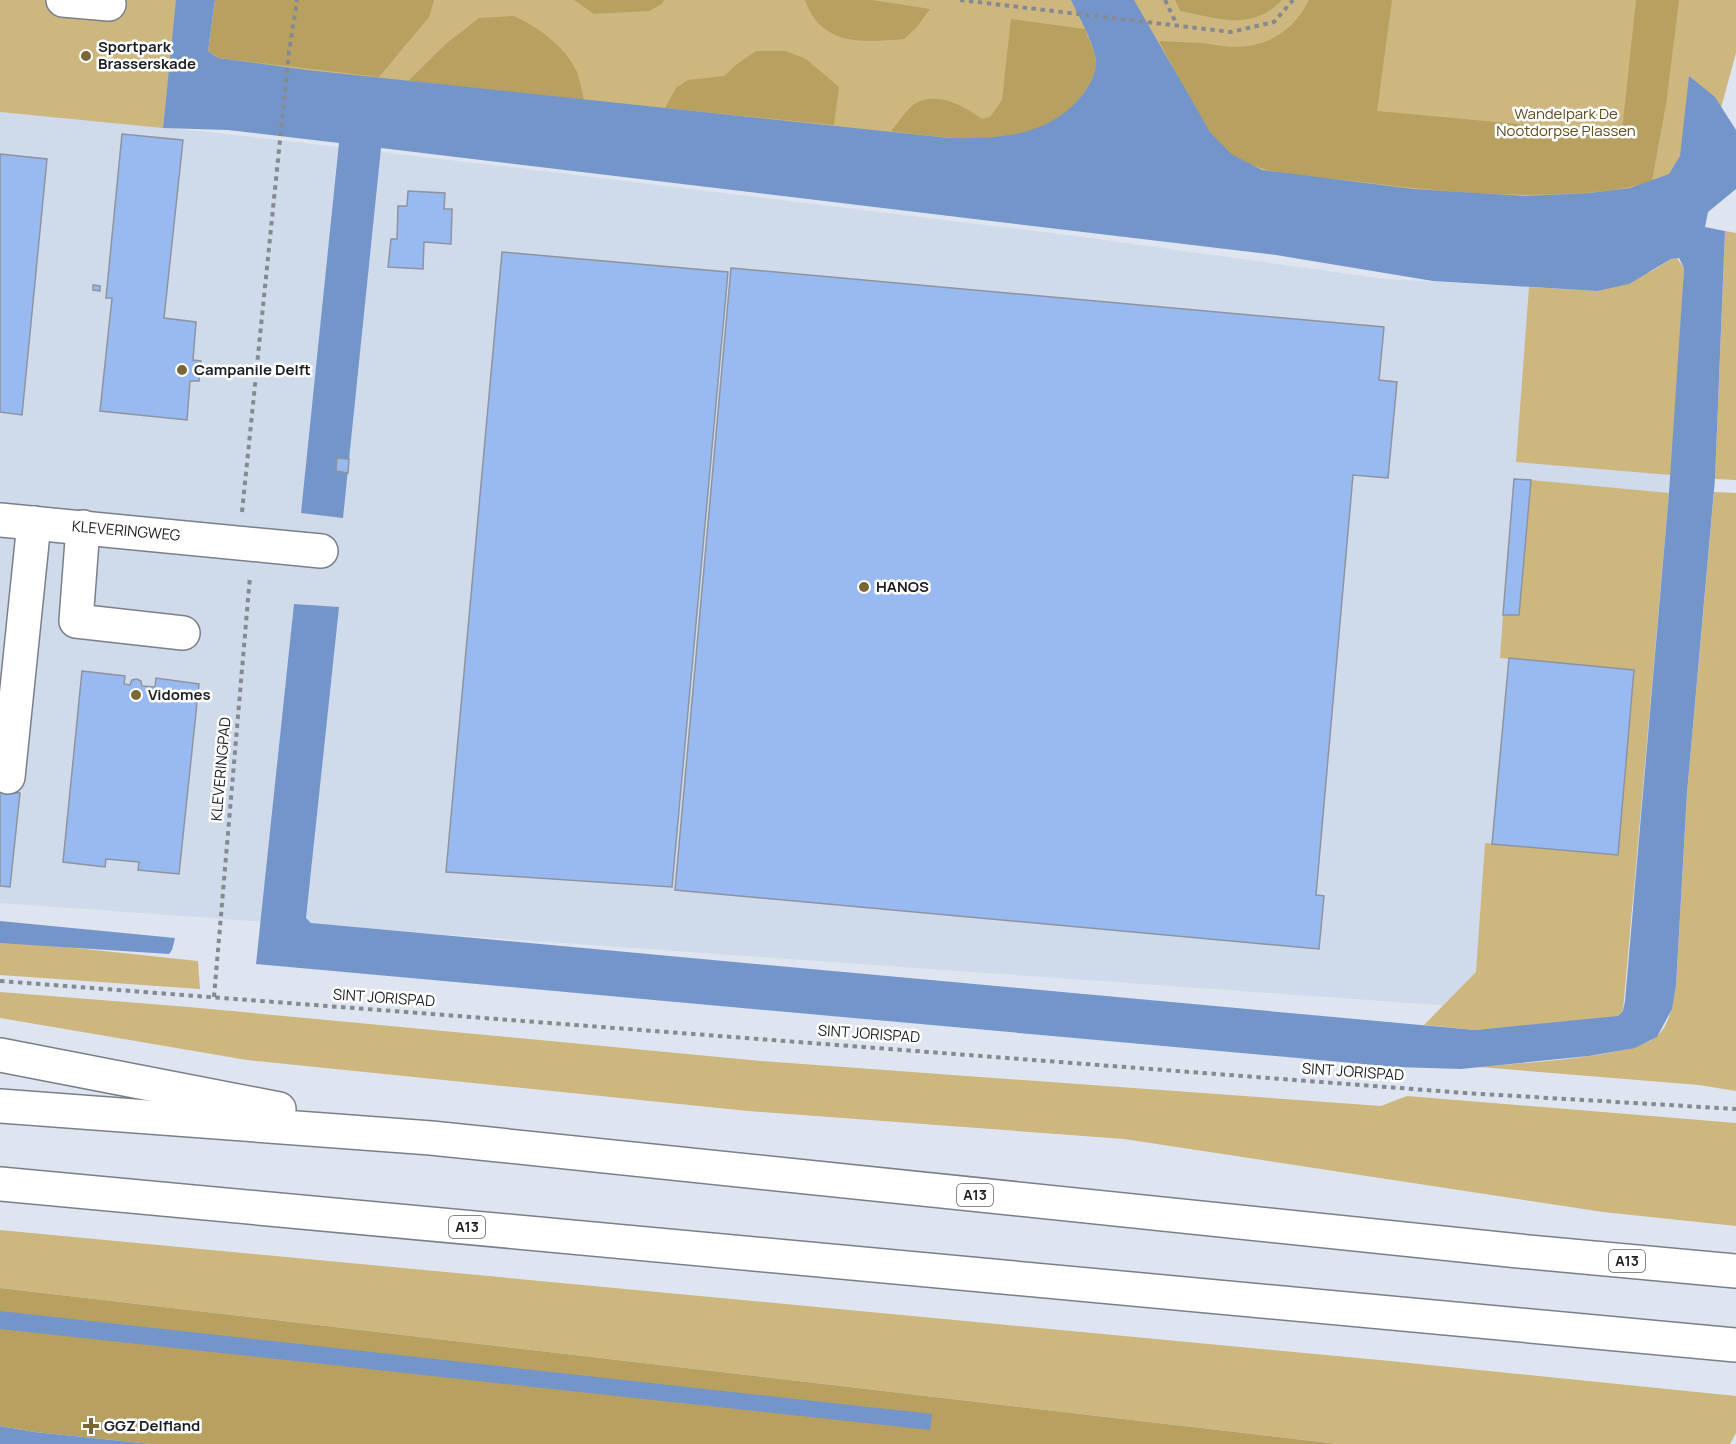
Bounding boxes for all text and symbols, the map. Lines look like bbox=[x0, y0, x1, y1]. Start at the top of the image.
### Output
place label: Sportpark Brasserskade bbox=[98, 36, 196, 74]
marker: Sportpark Brasserskade bbox=[79, 49, 93, 63]
park label: Wandelpark De Nootdorpse Plassen bbox=[1496, 103, 1636, 141]
place label: Campanile Delft bbox=[194, 359, 311, 380]
marker: Campanile Delft bbox=[175, 363, 189, 377]
street label: KLEVERINGWEG bbox=[71, 515, 182, 546]
place label: HANOS bbox=[876, 576, 929, 597]
marker: HANOS bbox=[857, 580, 871, 594]
place label: Vidomes bbox=[148, 684, 211, 705]
marker: Vidomes bbox=[129, 688, 143, 702]
street label: KLEVERINGPAD bbox=[205, 716, 236, 822]
street label: SINT JORISPAD bbox=[332, 983, 436, 1012]
street label: SINT JORISPAD bbox=[817, 1019, 921, 1048]
street label: SINT JORISPAD bbox=[1301, 1057, 1405, 1086]
road number: A13 bbox=[957, 1184, 993, 1206]
road number: A13 bbox=[449, 1216, 485, 1238]
road number: A13 bbox=[1609, 1250, 1645, 1272]
place label: GGZ Delfland bbox=[104, 1415, 200, 1436]
marker: GGZ Delfland bbox=[82, 1417, 100, 1435]

